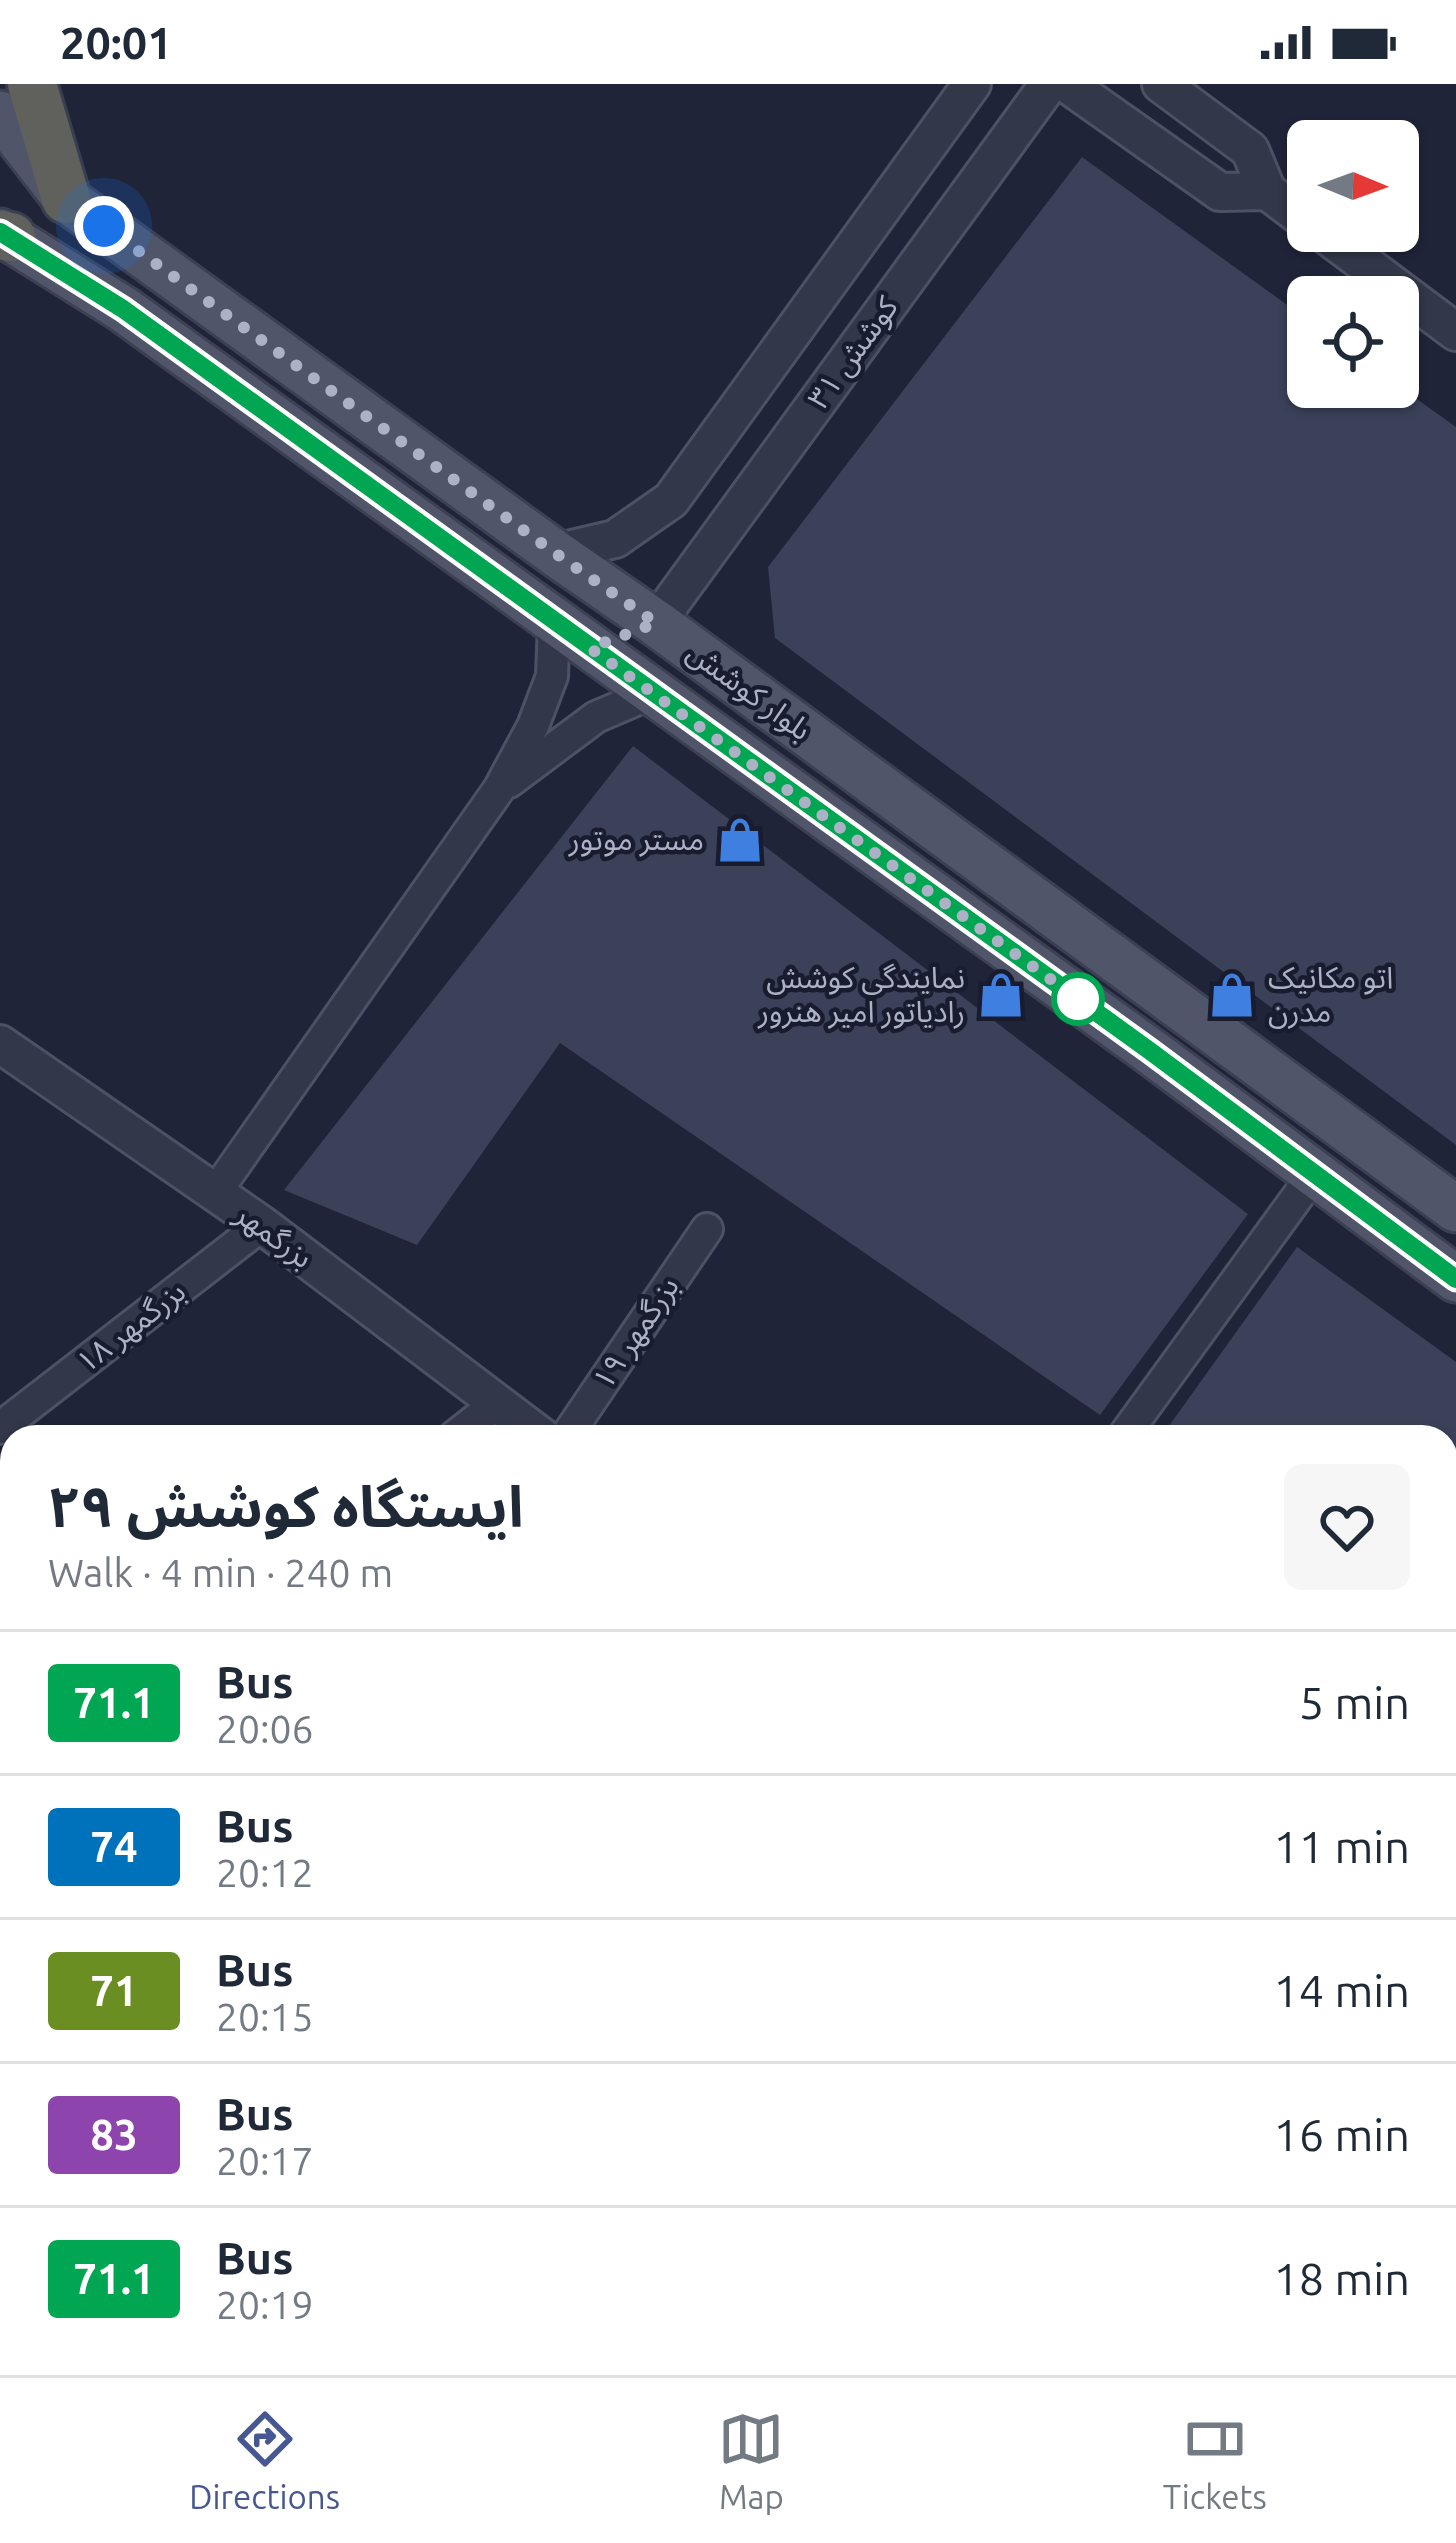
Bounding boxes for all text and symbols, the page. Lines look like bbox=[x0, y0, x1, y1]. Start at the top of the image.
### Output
text: 20:01 bbox=[60, 17, 173, 68]
north arrow bbox=[1287, 120, 1419, 252]
map controls bbox=[1287, 120, 1419, 408]
your location bbox=[74, 196, 134, 256]
button: locate bbox=[1287, 276, 1419, 408]
street label: کوشش ۳۱ bbox=[800, 290, 905, 415]
street label: بلوار کوشش bbox=[681, 634, 818, 747]
shop icon: مستر موتور bbox=[715, 815, 765, 865]
place label: مستر موتور bbox=[568, 822, 704, 857]
place label: نمایندگی کوشش رادیاتور امیر هنرور bbox=[757, 960, 965, 1029]
place label: اتو مکانیک مدرن bbox=[1268, 960, 1393, 1029]
shop icon: نمایندگی کوشش رادیاتور امیر هنرور bbox=[976, 970, 1026, 1020]
shop icon: اتو مکانیک مدرن bbox=[1207, 970, 1257, 1020]
unlabelled marker bbox=[1053, 974, 1103, 1024]
street label: بزرگمهر bbox=[228, 1195, 320, 1275]
street label: بزرگمهر ۱۹ bbox=[585, 1270, 686, 1395]
street label: بزرگمهر ۱۸ bbox=[70, 1273, 192, 1380]
button: heart bbox=[1284, 1464, 1410, 1590]
text: ایستگاه کوشش ۲۹ bbox=[48, 1474, 524, 1538]
text: Walk · 4 min · 240 m bbox=[48, 1551, 393, 1594]
text: Bus bbox=[216, 1656, 293, 1707]
text: 5 min bbox=[1299, 1677, 1410, 1728]
text: 71.1 bbox=[73, 1679, 155, 1726]
text: 20:06 bbox=[216, 1707, 314, 1750]
text: Bus bbox=[216, 1800, 293, 1851]
text: 11 min bbox=[1273, 1821, 1410, 1872]
text: 74 bbox=[90, 1823, 138, 1870]
text: 20:12 bbox=[216, 1851, 314, 1894]
text: Bus bbox=[216, 1944, 293, 1995]
text: 14 min bbox=[1273, 1965, 1410, 2016]
text: 71 bbox=[90, 1967, 138, 2014]
text: 20:15 bbox=[216, 1995, 314, 2038]
text: Bus bbox=[216, 2088, 293, 2139]
text: 16 min bbox=[1273, 2109, 1410, 2160]
text: 83 bbox=[90, 2111, 138, 2158]
text: 20:17 bbox=[216, 2139, 314, 2182]
text: Bus bbox=[216, 2232, 293, 2283]
text: 18 min bbox=[1273, 2253, 1410, 2304]
text: 71.1 bbox=[73, 2255, 155, 2302]
text: 20:19 bbox=[216, 2283, 314, 2326]
tab: Directions bbox=[189, 2406, 340, 2515]
tab: Map bbox=[718, 2406, 784, 2515]
tab: Tickets bbox=[1163, 2406, 1267, 2515]

